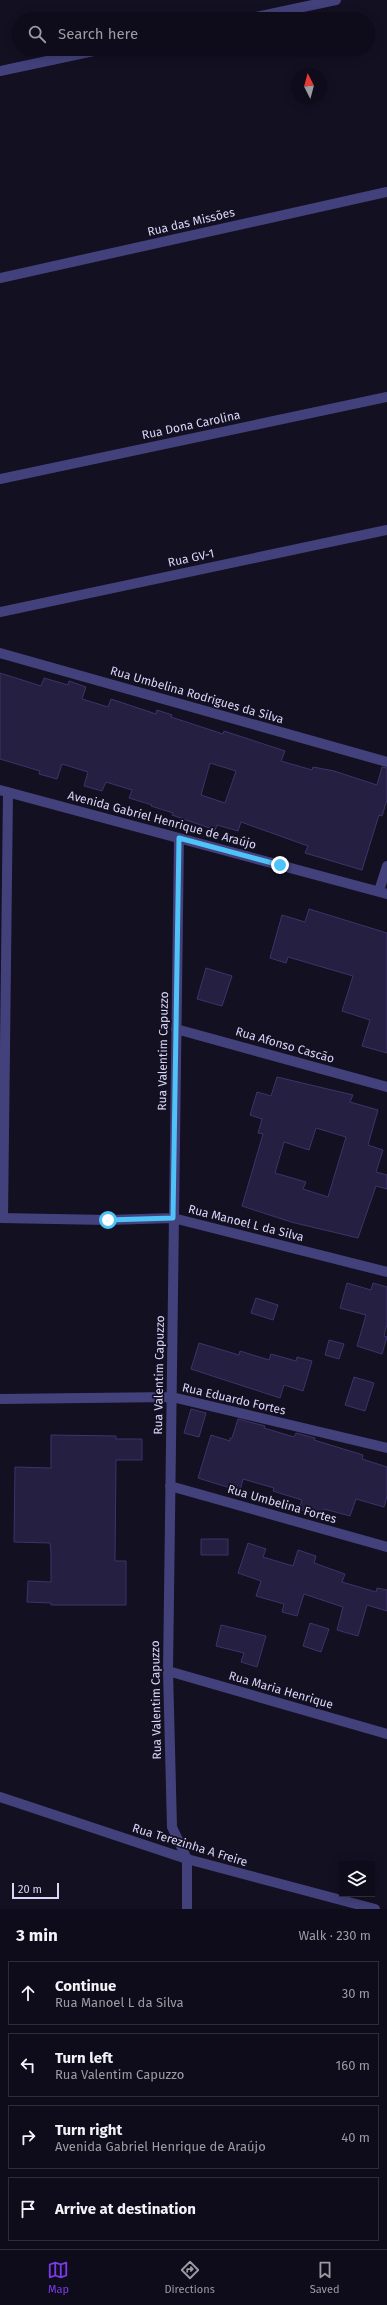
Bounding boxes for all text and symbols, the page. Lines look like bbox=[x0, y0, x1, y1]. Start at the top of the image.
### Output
search box bbox=[12, 12, 375, 56]
icon: search bbox=[26, 23, 48, 45]
text: Search here bbox=[58, 25, 138, 43]
north arrow bbox=[291, 68, 327, 104]
street label: Rua das Missões bbox=[146, 205, 236, 239]
street label: Rua Dona Carolina bbox=[140, 408, 242, 442]
street label: Rua GV-1 bbox=[167, 546, 215, 570]
street label: Rua Umbelina Rodrigues da Silva bbox=[109, 664, 285, 726]
street label: Avenida Gabriel Henrique de Araújo bbox=[66, 788, 258, 852]
route end bbox=[271, 856, 289, 874]
street label: Rua Valentim Capuzzo bbox=[155, 991, 171, 1111]
street label: Rua Afonso Cascão bbox=[234, 1024, 336, 1066]
street label: Rua Manoel L da Silva bbox=[187, 1202, 305, 1244]
route start bbox=[99, 1211, 117, 1229]
street label: Rua Valentim Capuzzo bbox=[151, 1315, 167, 1435]
street label: Rua Eduardo Fortes bbox=[181, 1380, 288, 1418]
street label: Rua Umbelina Fortes bbox=[226, 1482, 339, 1526]
street label: Rua Valentim Capuzzo bbox=[148, 1640, 164, 1760]
street label: Rua Maria Henrique bbox=[227, 1668, 335, 1712]
street label: Rua Terezinha A Freire bbox=[131, 1821, 249, 1869]
map controls bbox=[339, 1861, 375, 1897]
button: layers bbox=[339, 1861, 375, 1897]
scale bar bbox=[12, 1881, 59, 1900]
text: 20 m bbox=[18, 1883, 42, 1896]
text: 3 min bbox=[16, 1925, 58, 1946]
text: Walk · 230 m bbox=[299, 1928, 371, 1943]
text: Continue bbox=[55, 1977, 116, 1995]
icon: ahead bbox=[17, 1982, 39, 2004]
text: 30 m bbox=[342, 1986, 370, 2001]
text: Rua Manoel L da Silva bbox=[55, 1995, 184, 2010]
text: Turn left bbox=[55, 2049, 113, 2067]
icon: left bbox=[17, 2054, 39, 2076]
text: 160 m bbox=[336, 2058, 370, 2073]
text: Rua Valentim Capuzzo bbox=[55, 2067, 184, 2082]
text: Turn right bbox=[55, 2121, 122, 2139]
icon: right bbox=[17, 2126, 39, 2148]
text: 40 m bbox=[341, 2130, 370, 2145]
text: Avenida Gabriel Henrique de Araújo bbox=[55, 2139, 266, 2154]
icon: arrive bbox=[17, 2198, 39, 2220]
text: Arrive at destination bbox=[55, 2200, 196, 2218]
tab: Map bbox=[47, 2259, 69, 2296]
tab: Directions bbox=[164, 2259, 215, 2296]
tab: Saved bbox=[310, 2259, 340, 2296]

